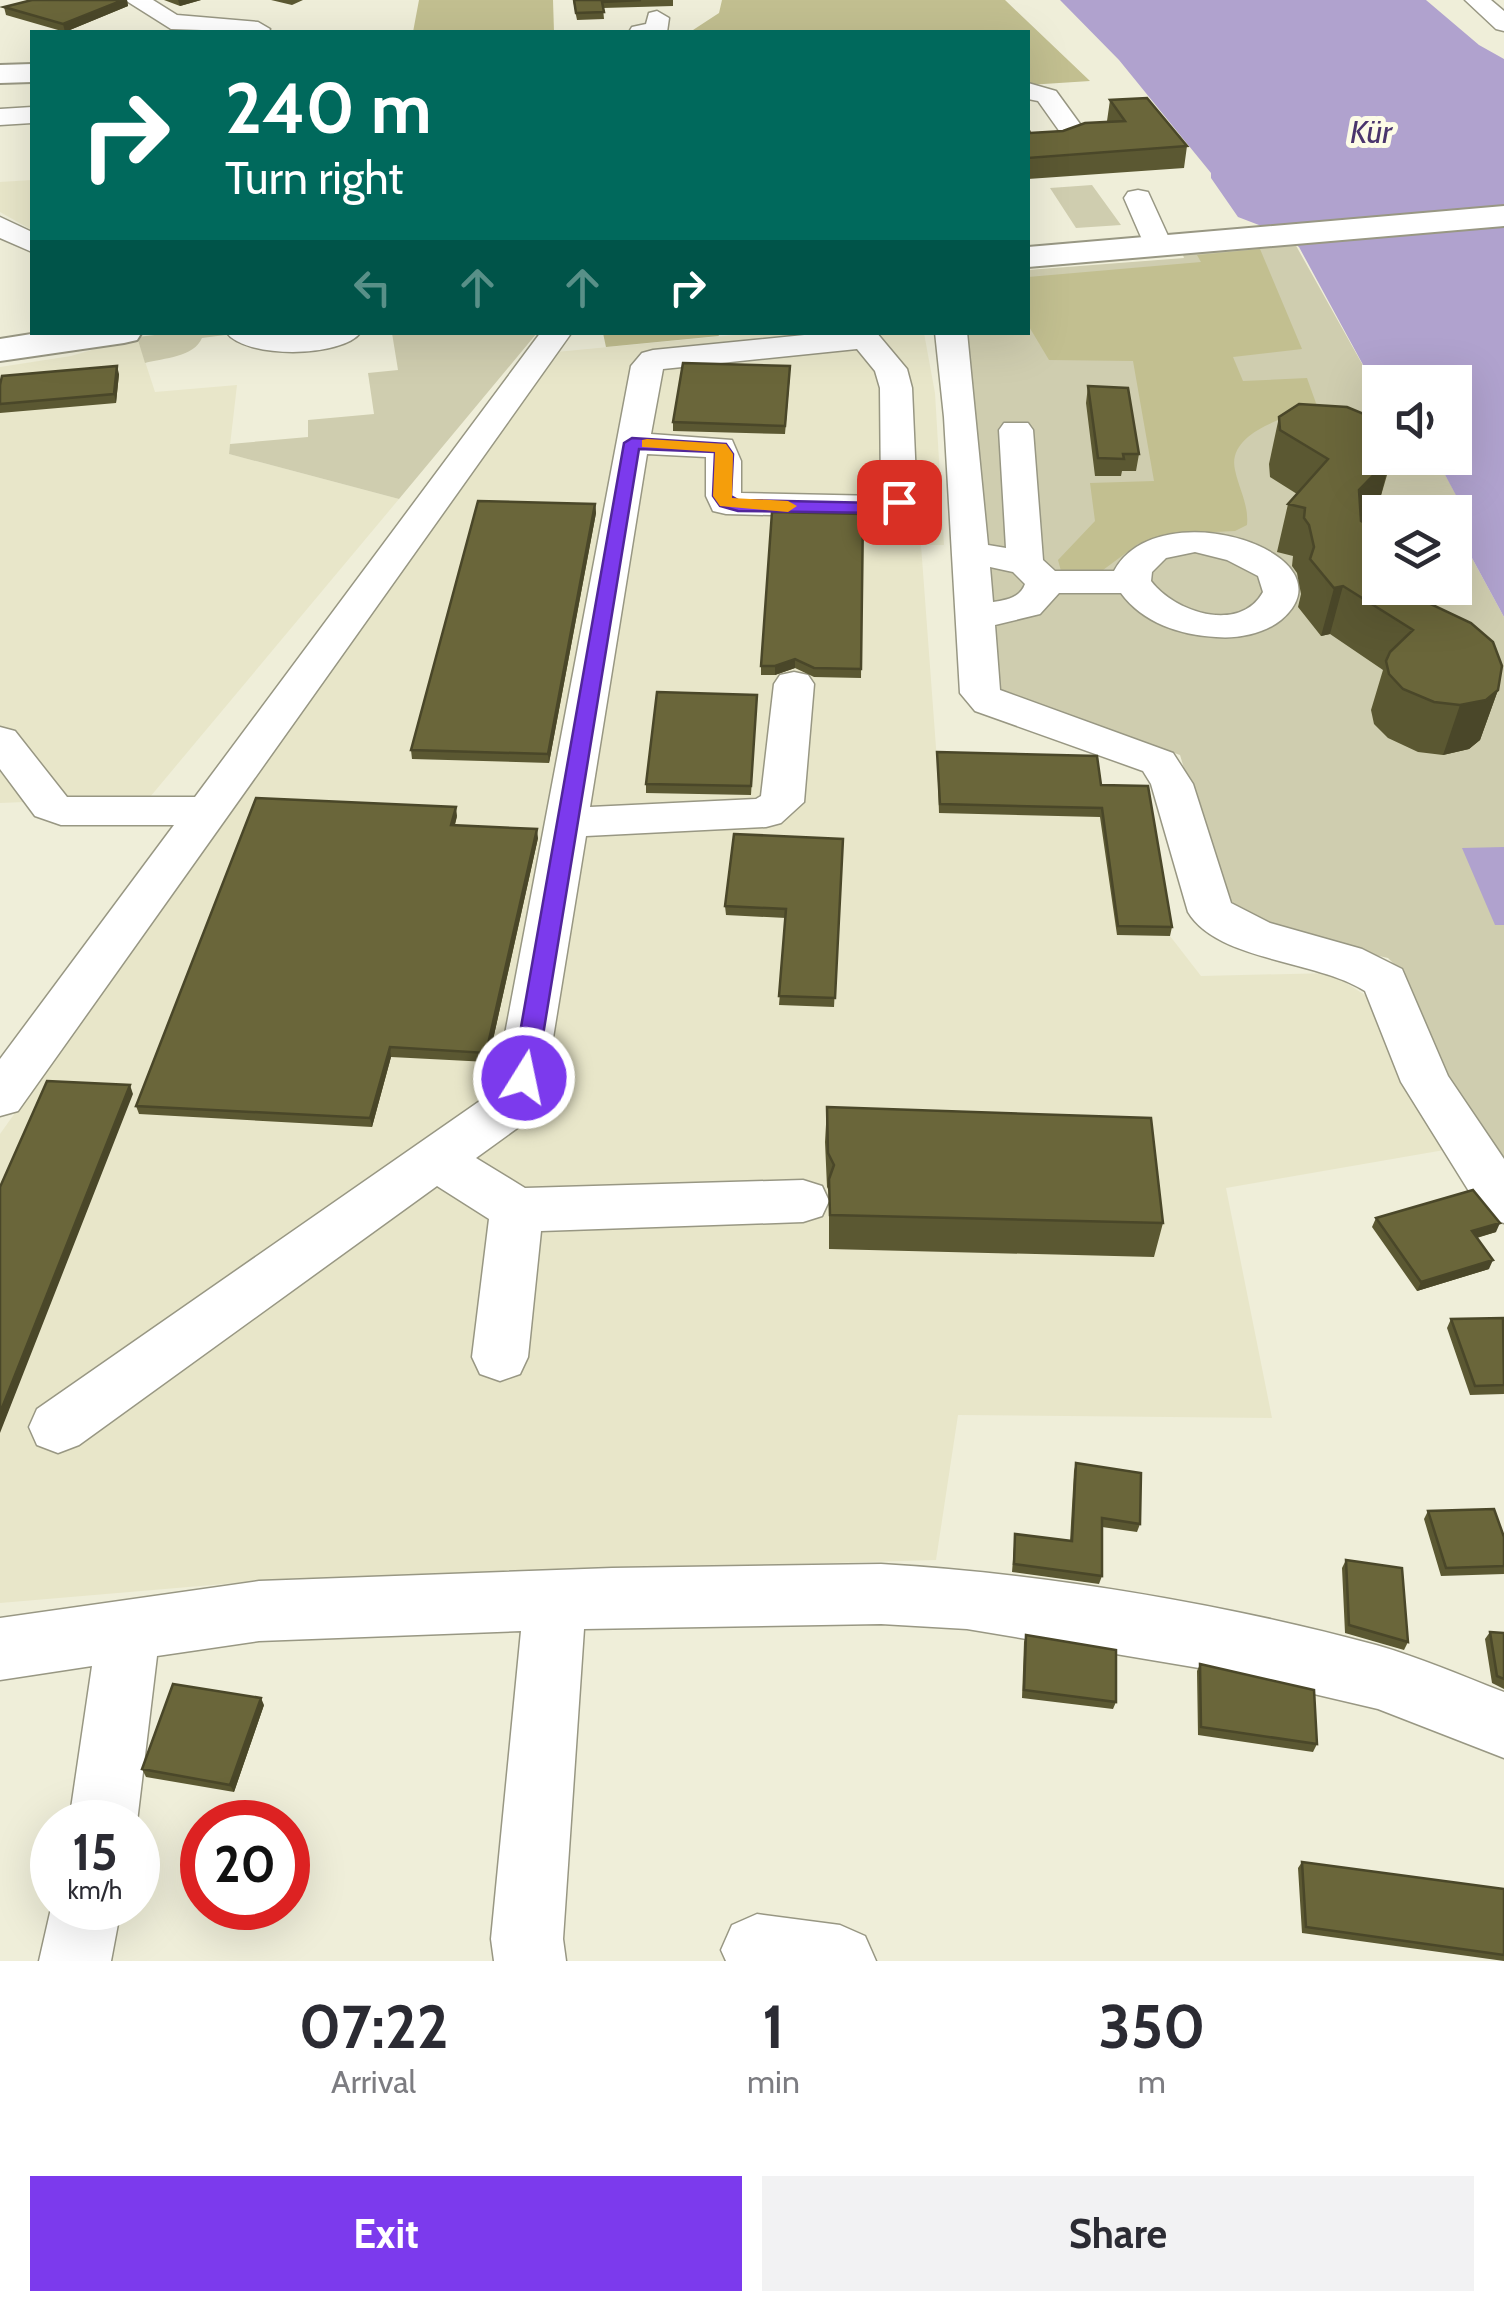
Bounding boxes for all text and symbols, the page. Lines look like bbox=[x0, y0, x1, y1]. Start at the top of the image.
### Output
text: 240 m bbox=[225, 65, 432, 151]
icon: right bbox=[60, 70, 190, 200]
water label: Kür bbox=[1350, 112, 1393, 151]
text: Turn right bbox=[225, 151, 404, 205]
icon: left bbox=[345, 260, 400, 315]
icon: ahead bbox=[450, 260, 505, 315]
icon: ahead bbox=[555, 260, 610, 315]
icon: right bbox=[660, 260, 715, 315]
map controls bbox=[1362, 365, 1472, 605]
button: sound bbox=[1362, 365, 1472, 475]
pin bbox=[857, 460, 942, 545]
icon: arrive bbox=[872, 475, 927, 530]
button: layers bbox=[1362, 495, 1472, 605]
position arrow bbox=[472, 1026, 576, 1130]
speed limit sign: 20 bbox=[180, 1800, 310, 1930]
text: 15 bbox=[72, 1822, 118, 1883]
text: km/h bbox=[68, 1875, 122, 1905]
text: 07:22 bbox=[299, 1990, 448, 2063]
text: 1 bbox=[762, 1990, 784, 2063]
text: 350 bbox=[1098, 1990, 1205, 2063]
text: Arrival bbox=[331, 2062, 416, 2101]
text: min bbox=[747, 2062, 800, 2101]
text: m bbox=[1138, 2062, 1166, 2101]
button: Exit bbox=[30, 2176, 742, 2291]
button: Share bbox=[762, 2176, 1474, 2291]

